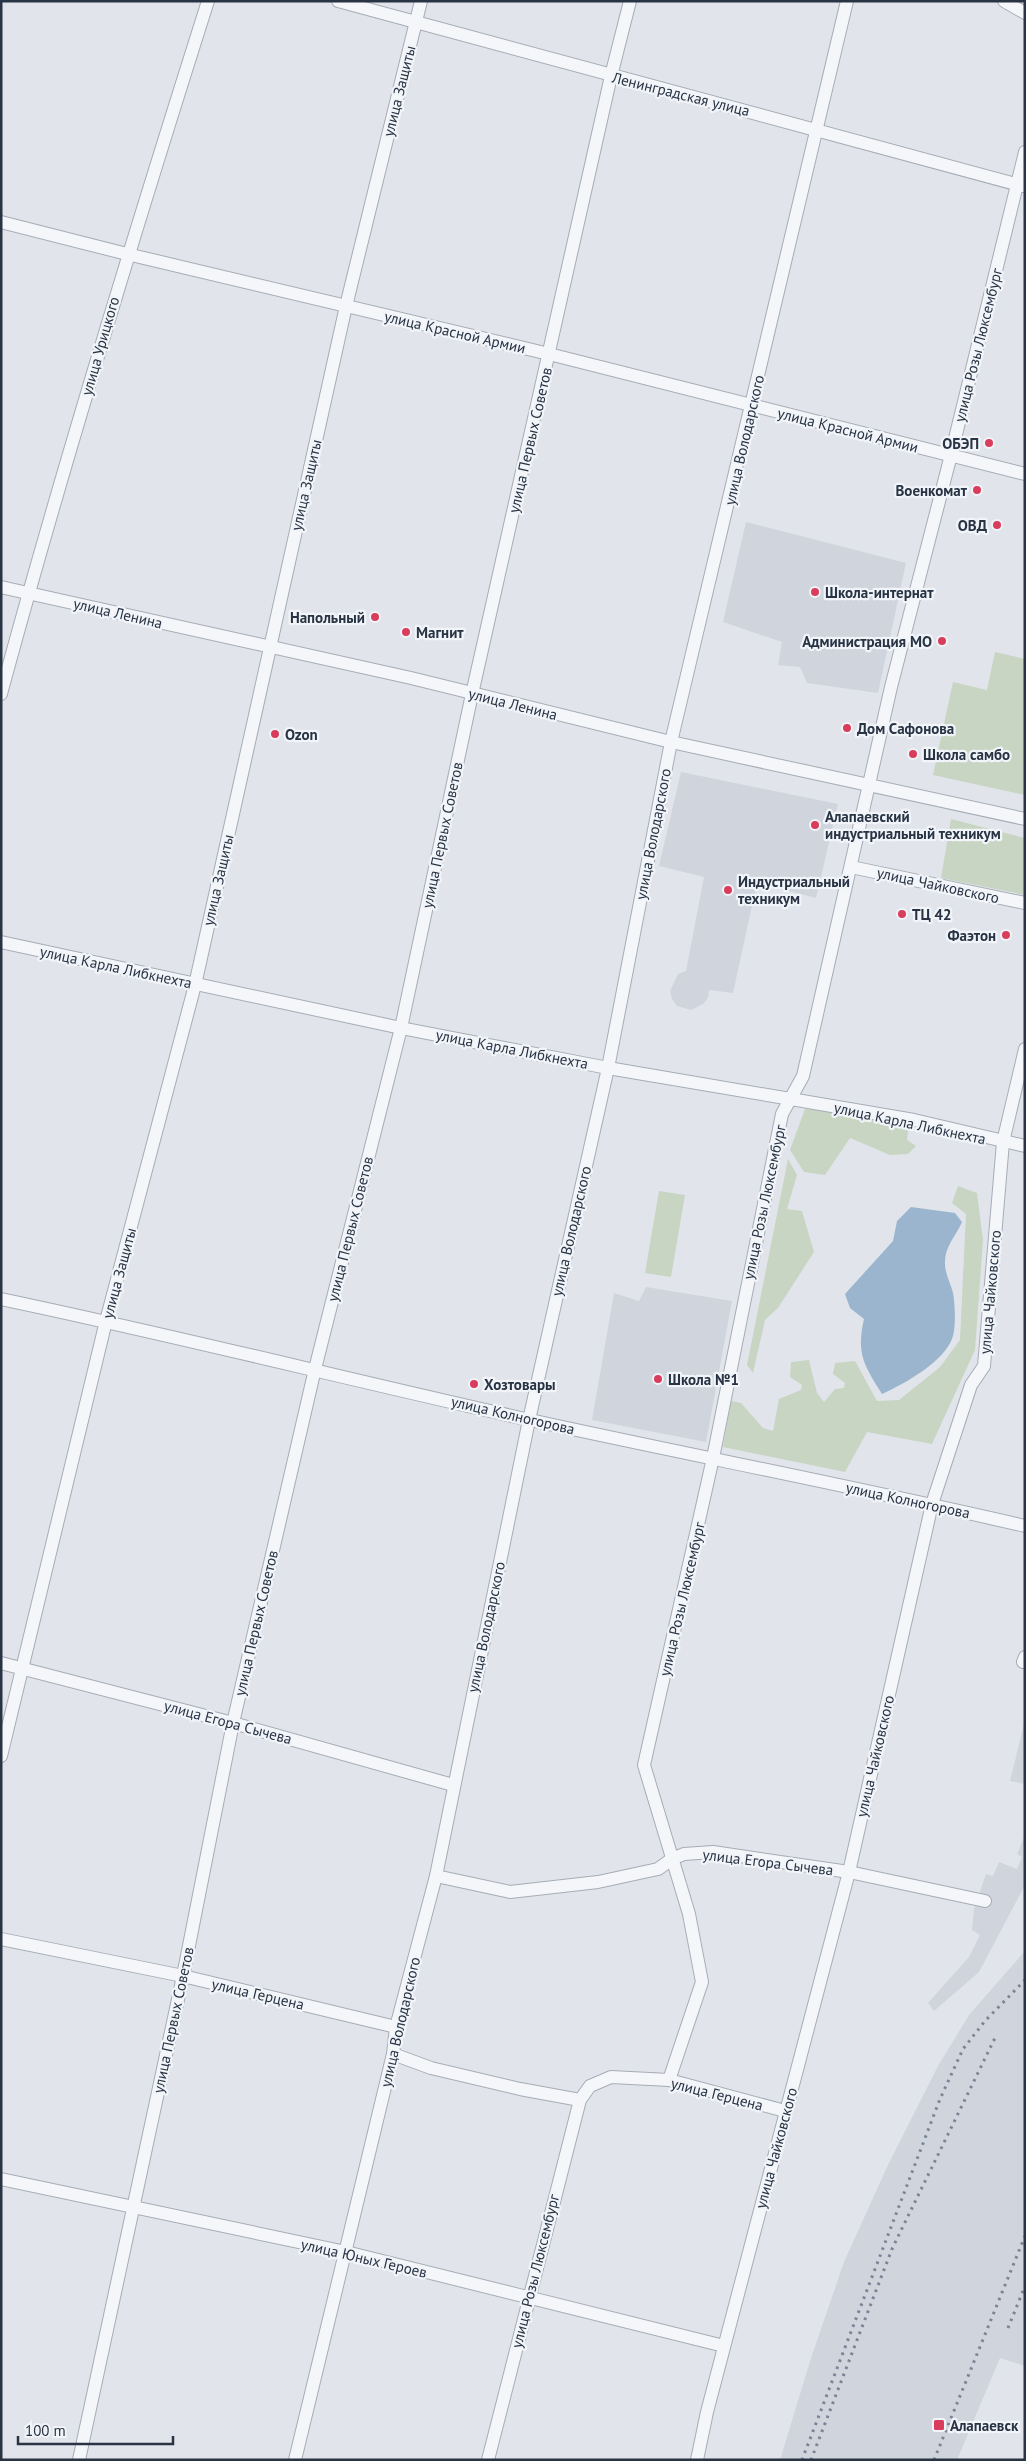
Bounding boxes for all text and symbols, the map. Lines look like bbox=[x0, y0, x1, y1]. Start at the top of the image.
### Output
street label: улица Защиты bbox=[379, 44, 419, 138]
street label: Ленинградская улица bbox=[609, 67, 752, 120]
street label: улица Розы Люксембург bbox=[950, 266, 1006, 424]
street label: улица Урицкого bbox=[77, 294, 123, 398]
street label: улица Красной Армии bbox=[382, 306, 528, 358]
street label: улица Первых Советов bbox=[504, 365, 556, 515]
street label: улица Володарского bbox=[720, 373, 768, 507]
street label: улица Красной Армии bbox=[776, 403, 920, 457]
place label: ОБЭП bbox=[942, 434, 979, 453]
marker: ОБЭП bbox=[983, 437, 995, 449]
street label: улица Защиты bbox=[286, 438, 326, 532]
place label: Военкомат bbox=[896, 481, 968, 500]
marker: Военкомат bbox=[971, 484, 983, 496]
place label: ОВД bbox=[958, 516, 988, 535]
marker: ОВД bbox=[991, 519, 1003, 531]
place label: Школа-интернат bbox=[825, 583, 934, 602]
marker: Школа-интернат bbox=[809, 586, 821, 598]
street label: улица Ленина bbox=[72, 594, 164, 632]
place label: Напольный bbox=[290, 608, 365, 627]
marker: Напольный bbox=[369, 611, 381, 623]
place label: Магнит bbox=[416, 623, 464, 642]
marker: Магнит bbox=[400, 626, 412, 638]
place label: Администрация МО bbox=[802, 632, 932, 651]
marker: Администрация МО bbox=[936, 635, 948, 647]
street label: улица Ленина bbox=[467, 684, 559, 724]
place label: Дом Сафонова bbox=[857, 719, 954, 738]
marker: Дом Сафонова bbox=[841, 722, 853, 734]
place label: Ozon bbox=[285, 725, 318, 744]
marker: Ozon bbox=[269, 728, 281, 740]
place label: Школа самбо bbox=[923, 745, 1010, 764]
marker: Школа самбо bbox=[907, 748, 919, 760]
street label: улица Первых Советов bbox=[417, 760, 467, 910]
street label: улица Володарского bbox=[631, 767, 675, 901]
place label: Алапаевский индустриальный техникум bbox=[825, 807, 1001, 843]
marker: Алапаевский индустриальный техникум bbox=[809, 819, 821, 831]
street label: улица Защиты bbox=[198, 833, 238, 927]
street label: улица Чайковского bbox=[875, 863, 1001, 907]
place label: Индустриальный техникум bbox=[738, 872, 850, 908]
marker: Индустриальный техникум bbox=[722, 884, 734, 896]
place label: ТЦ 42 bbox=[912, 905, 952, 924]
marker: ТЦ 42 bbox=[896, 908, 908, 920]
place label: Фаэтон bbox=[948, 926, 996, 945]
marker: Фаэтон bbox=[1000, 929, 1012, 941]
street label: улица Карла Либкнехта bbox=[38, 942, 194, 992]
street label: улица Карла Либкнехта bbox=[434, 1025, 590, 1073]
street label: улица Карла Либкнехта bbox=[832, 1098, 988, 1148]
street label: улица Розы Люксембург bbox=[738, 1122, 790, 1281]
street label: улица Первых Советов bbox=[323, 1154, 377, 1304]
street label: улица Володарского bbox=[547, 1164, 595, 1298]
street label: улица Защиты bbox=[98, 1226, 140, 1320]
street label: улица Чайковского bbox=[975, 1229, 1005, 1355]
place label: Школа №1 bbox=[668, 1370, 739, 1389]
marker: Школа №1 bbox=[652, 1373, 664, 1385]
place label: Хозтовары bbox=[484, 1375, 556, 1394]
marker: Хозтовары bbox=[468, 1378, 480, 1390]
street label: улица Колногорова bbox=[449, 1392, 577, 1438]
street label: улица Колногорова bbox=[844, 1478, 972, 1522]
street label: улица Розы Люксембург bbox=[655, 1520, 709, 1678]
street label: улица Первых Советов bbox=[230, 1548, 282, 1698]
street label: улица Володарского bbox=[463, 1560, 509, 1694]
street label: улица Чайковского bbox=[852, 1693, 898, 1819]
street label: улица Егора Сычева bbox=[162, 1696, 294, 1748]
street label: улица Егора Сычева bbox=[702, 1845, 834, 1879]
street label: улица Первых Советов bbox=[148, 1945, 198, 2095]
street label: улица Володарского bbox=[376, 1955, 424, 2089]
street label: улица Герцена bbox=[210, 1974, 306, 2014]
street label: улица Герцена bbox=[669, 2073, 765, 2115]
street label: улица Чайковского bbox=[751, 2085, 801, 2211]
street label: улица Розы Люксембург bbox=[507, 2192, 563, 2350]
street label: улица Юных Героев bbox=[299, 2234, 429, 2282]
scale bar bbox=[18, 2414, 172, 2446]
place label: Алапаевск bbox=[950, 2416, 1019, 2435]
marker: Алапаевск bbox=[932, 2418, 946, 2432]
text: 100 m bbox=[25, 2421, 66, 2440]

